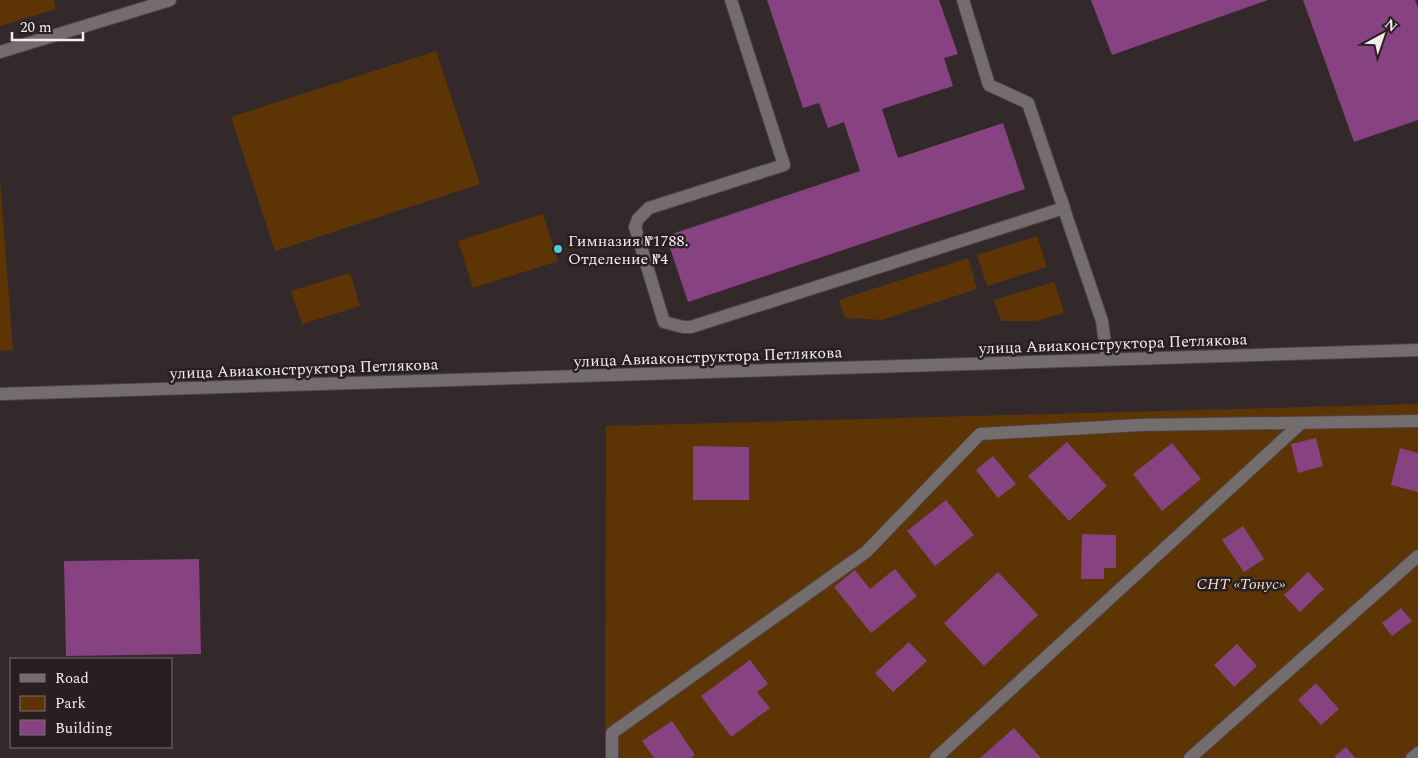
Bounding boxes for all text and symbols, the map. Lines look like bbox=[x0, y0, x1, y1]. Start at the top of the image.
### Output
scale bar bbox=[12, 10, 84, 42]
north arrow bbox=[1358, 10, 1408, 60]
text: N bbox=[1380, 14, 1402, 37]
text: 20 m bbox=[20, 16, 52, 39]
place label: Гимназия №1788. Отделение №4 bbox=[568, 229, 688, 271]
marker: Гимназия №1788. Отделение №4 bbox=[552, 243, 564, 255]
street label: улица Авиаконструктора Петлякова bbox=[977, 327, 1248, 361]
street label: улица Авиаконструктора Петлякова bbox=[572, 340, 843, 374]
street label: улица Авиаконструктора Петлякова bbox=[168, 352, 439, 386]
park label: СНТ «Тонус» bbox=[1197, 572, 1286, 596]
legend bbox=[10, 658, 172, 748]
text: Road bbox=[55, 667, 89, 690]
text: Park bbox=[55, 692, 86, 715]
text: Building bbox=[55, 717, 112, 740]

